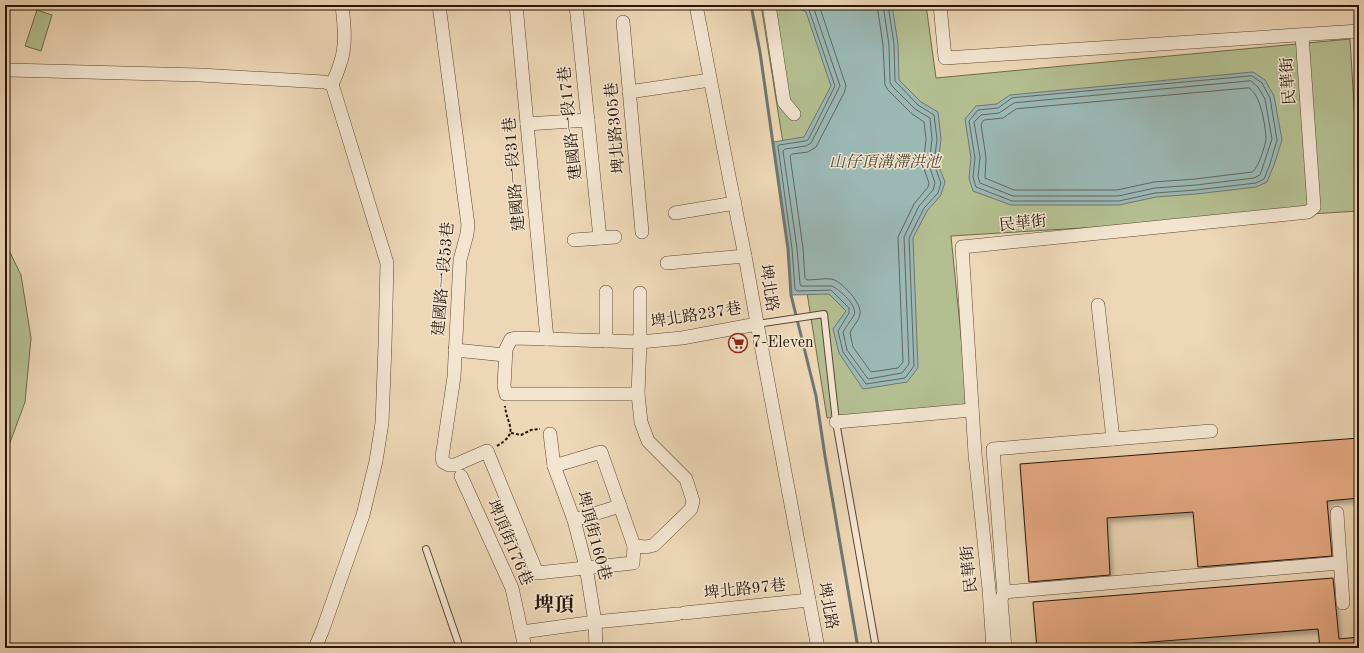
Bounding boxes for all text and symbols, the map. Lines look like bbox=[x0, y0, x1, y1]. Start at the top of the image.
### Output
street label: 民華街 bbox=[1277, 56, 1299, 106]
street label: 建國路一段17巷 bbox=[555, 65, 585, 181]
street label: 埤北路305巷 bbox=[602, 82, 628, 175]
street label: 建國路一段31巷 bbox=[500, 116, 528, 232]
park label: 山仔頂溝滯洪池 bbox=[829, 153, 943, 171]
street label: 民華街 bbox=[998, 212, 1048, 234]
street label: 建國路一段53巷 bbox=[429, 221, 457, 337]
street label: 埤北路 bbox=[756, 263, 782, 313]
street label: 埤北路237巷 bbox=[649, 299, 743, 331]
supermarket icon: 7-Eleven bbox=[727, 332, 749, 354]
place label: 7-Eleven bbox=[752, 335, 814, 351]
street label: 埤頂街160巷 bbox=[573, 489, 615, 582]
street label: 埤頂街176巷 bbox=[484, 497, 536, 588]
street label: 民華街 bbox=[958, 544, 980, 594]
street label: 埤北路97巷 bbox=[703, 576, 787, 602]
street label: 埤北路 bbox=[815, 581, 841, 631]
district label: 埤頂 bbox=[534, 593, 574, 616]

